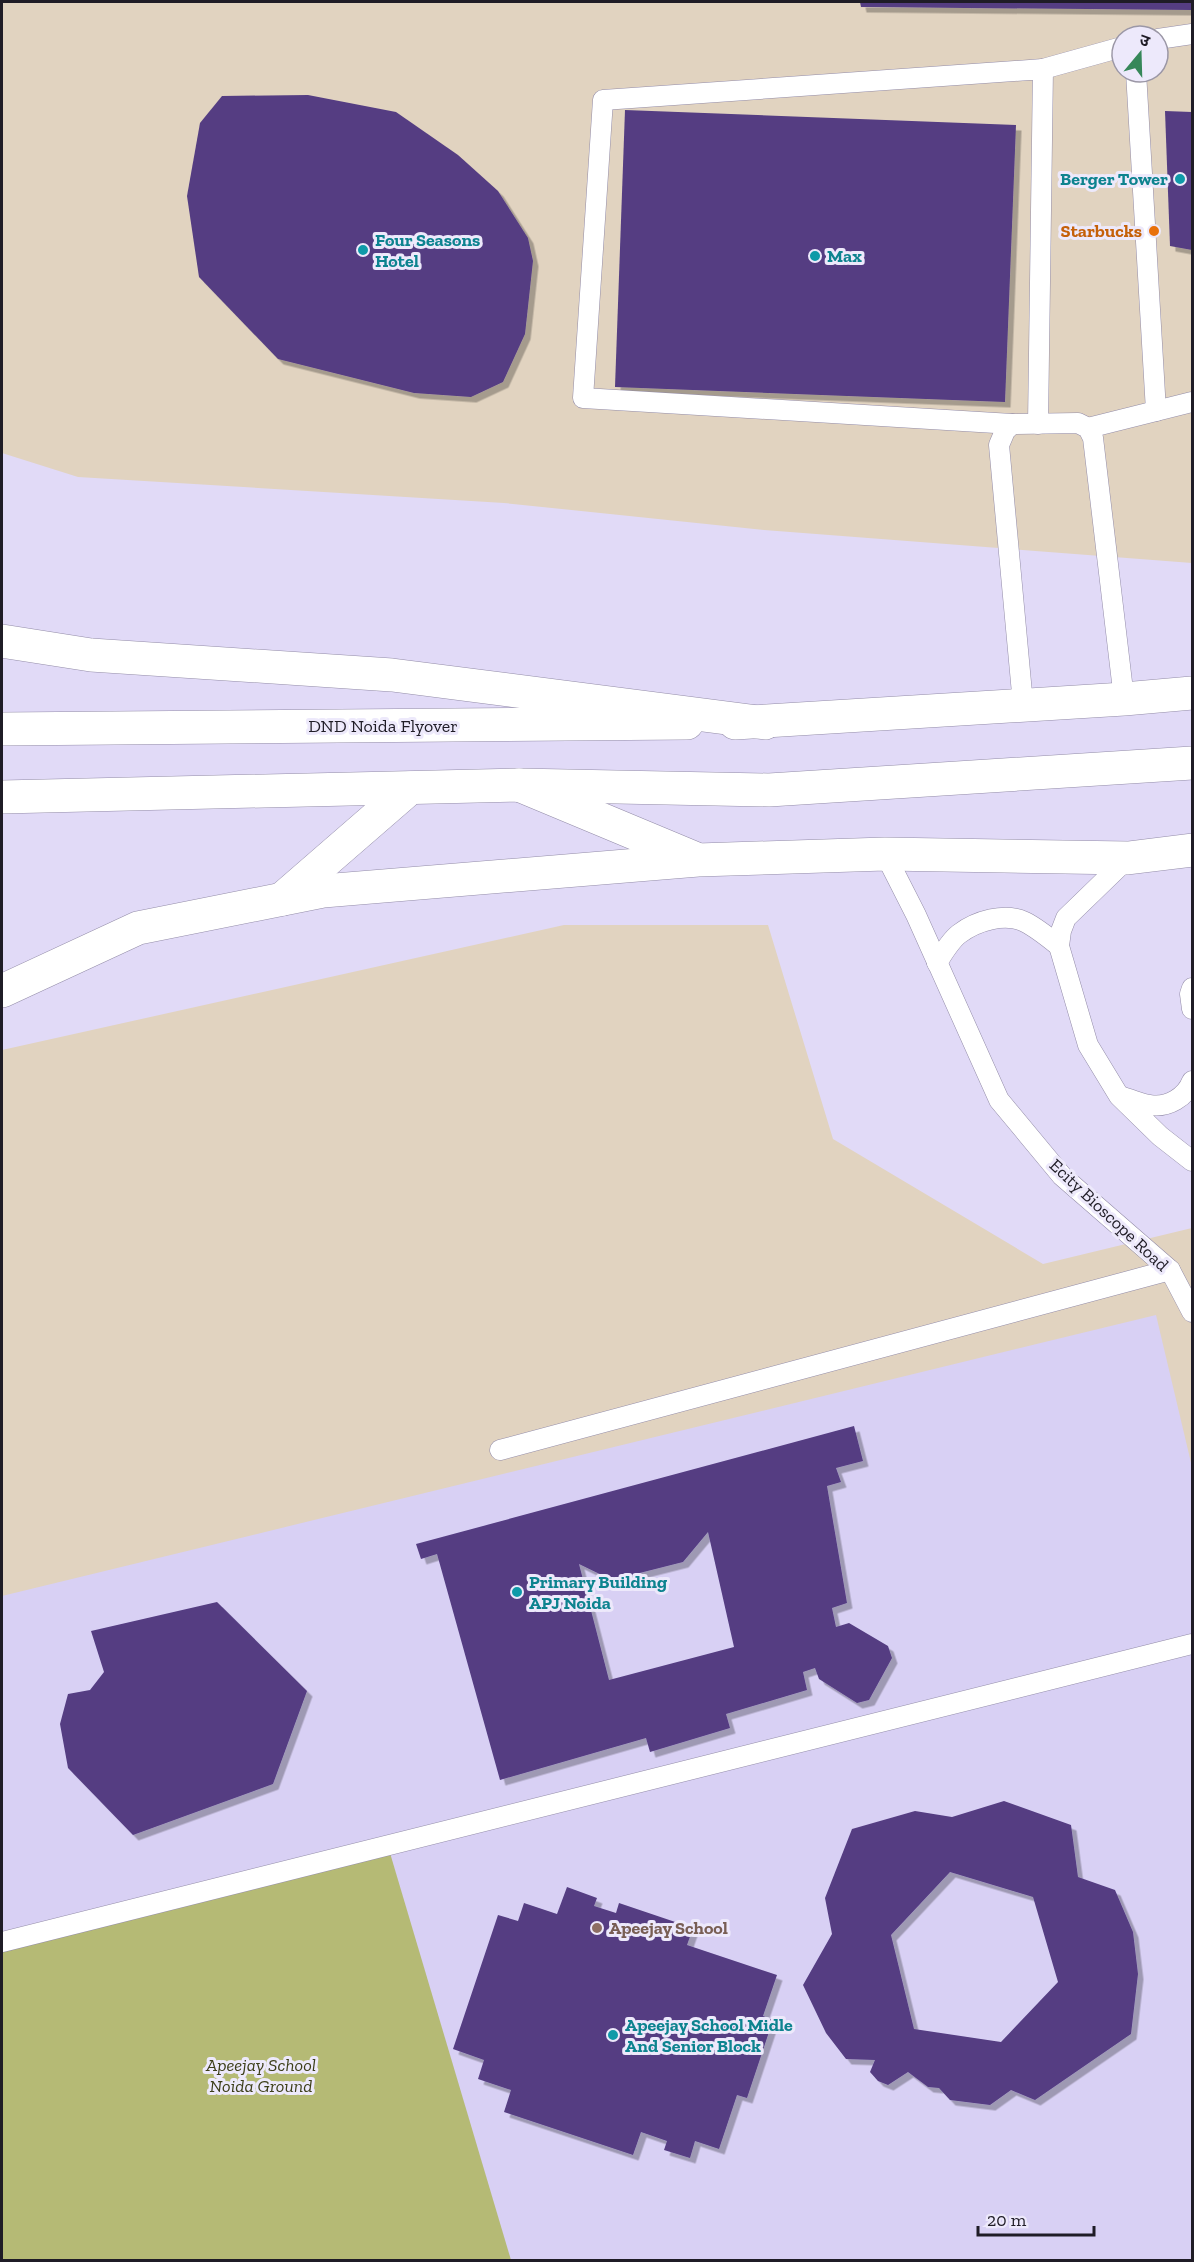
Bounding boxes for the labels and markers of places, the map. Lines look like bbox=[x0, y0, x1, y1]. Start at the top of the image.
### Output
place label: Berger Tower bbox=[1060, 168, 1168, 190]
marker: Berger Tower bbox=[1173, 172, 1187, 186]
place label: Starbucks bbox=[1061, 220, 1142, 242]
marker: Starbucks bbox=[1147, 224, 1161, 238]
place label: Four Seasons Hotel bbox=[375, 229, 480, 272]
marker: Four Seasons Hotel bbox=[356, 243, 370, 257]
place label: Max bbox=[827, 245, 862, 267]
marker: Max bbox=[808, 249, 822, 263]
place label: Primary Building APJ Noida bbox=[529, 1571, 667, 1614]
marker: Primary Building APJ Noida bbox=[510, 1585, 524, 1599]
place label: Apeejay School bbox=[609, 1917, 728, 1939]
marker: Apeejay School bbox=[590, 1921, 604, 1935]
place label: Apeejay School Midle And Senior Block bbox=[625, 2014, 793, 2057]
marker: Apeejay School Midle And Senior Block bbox=[606, 2028, 620, 2042]

